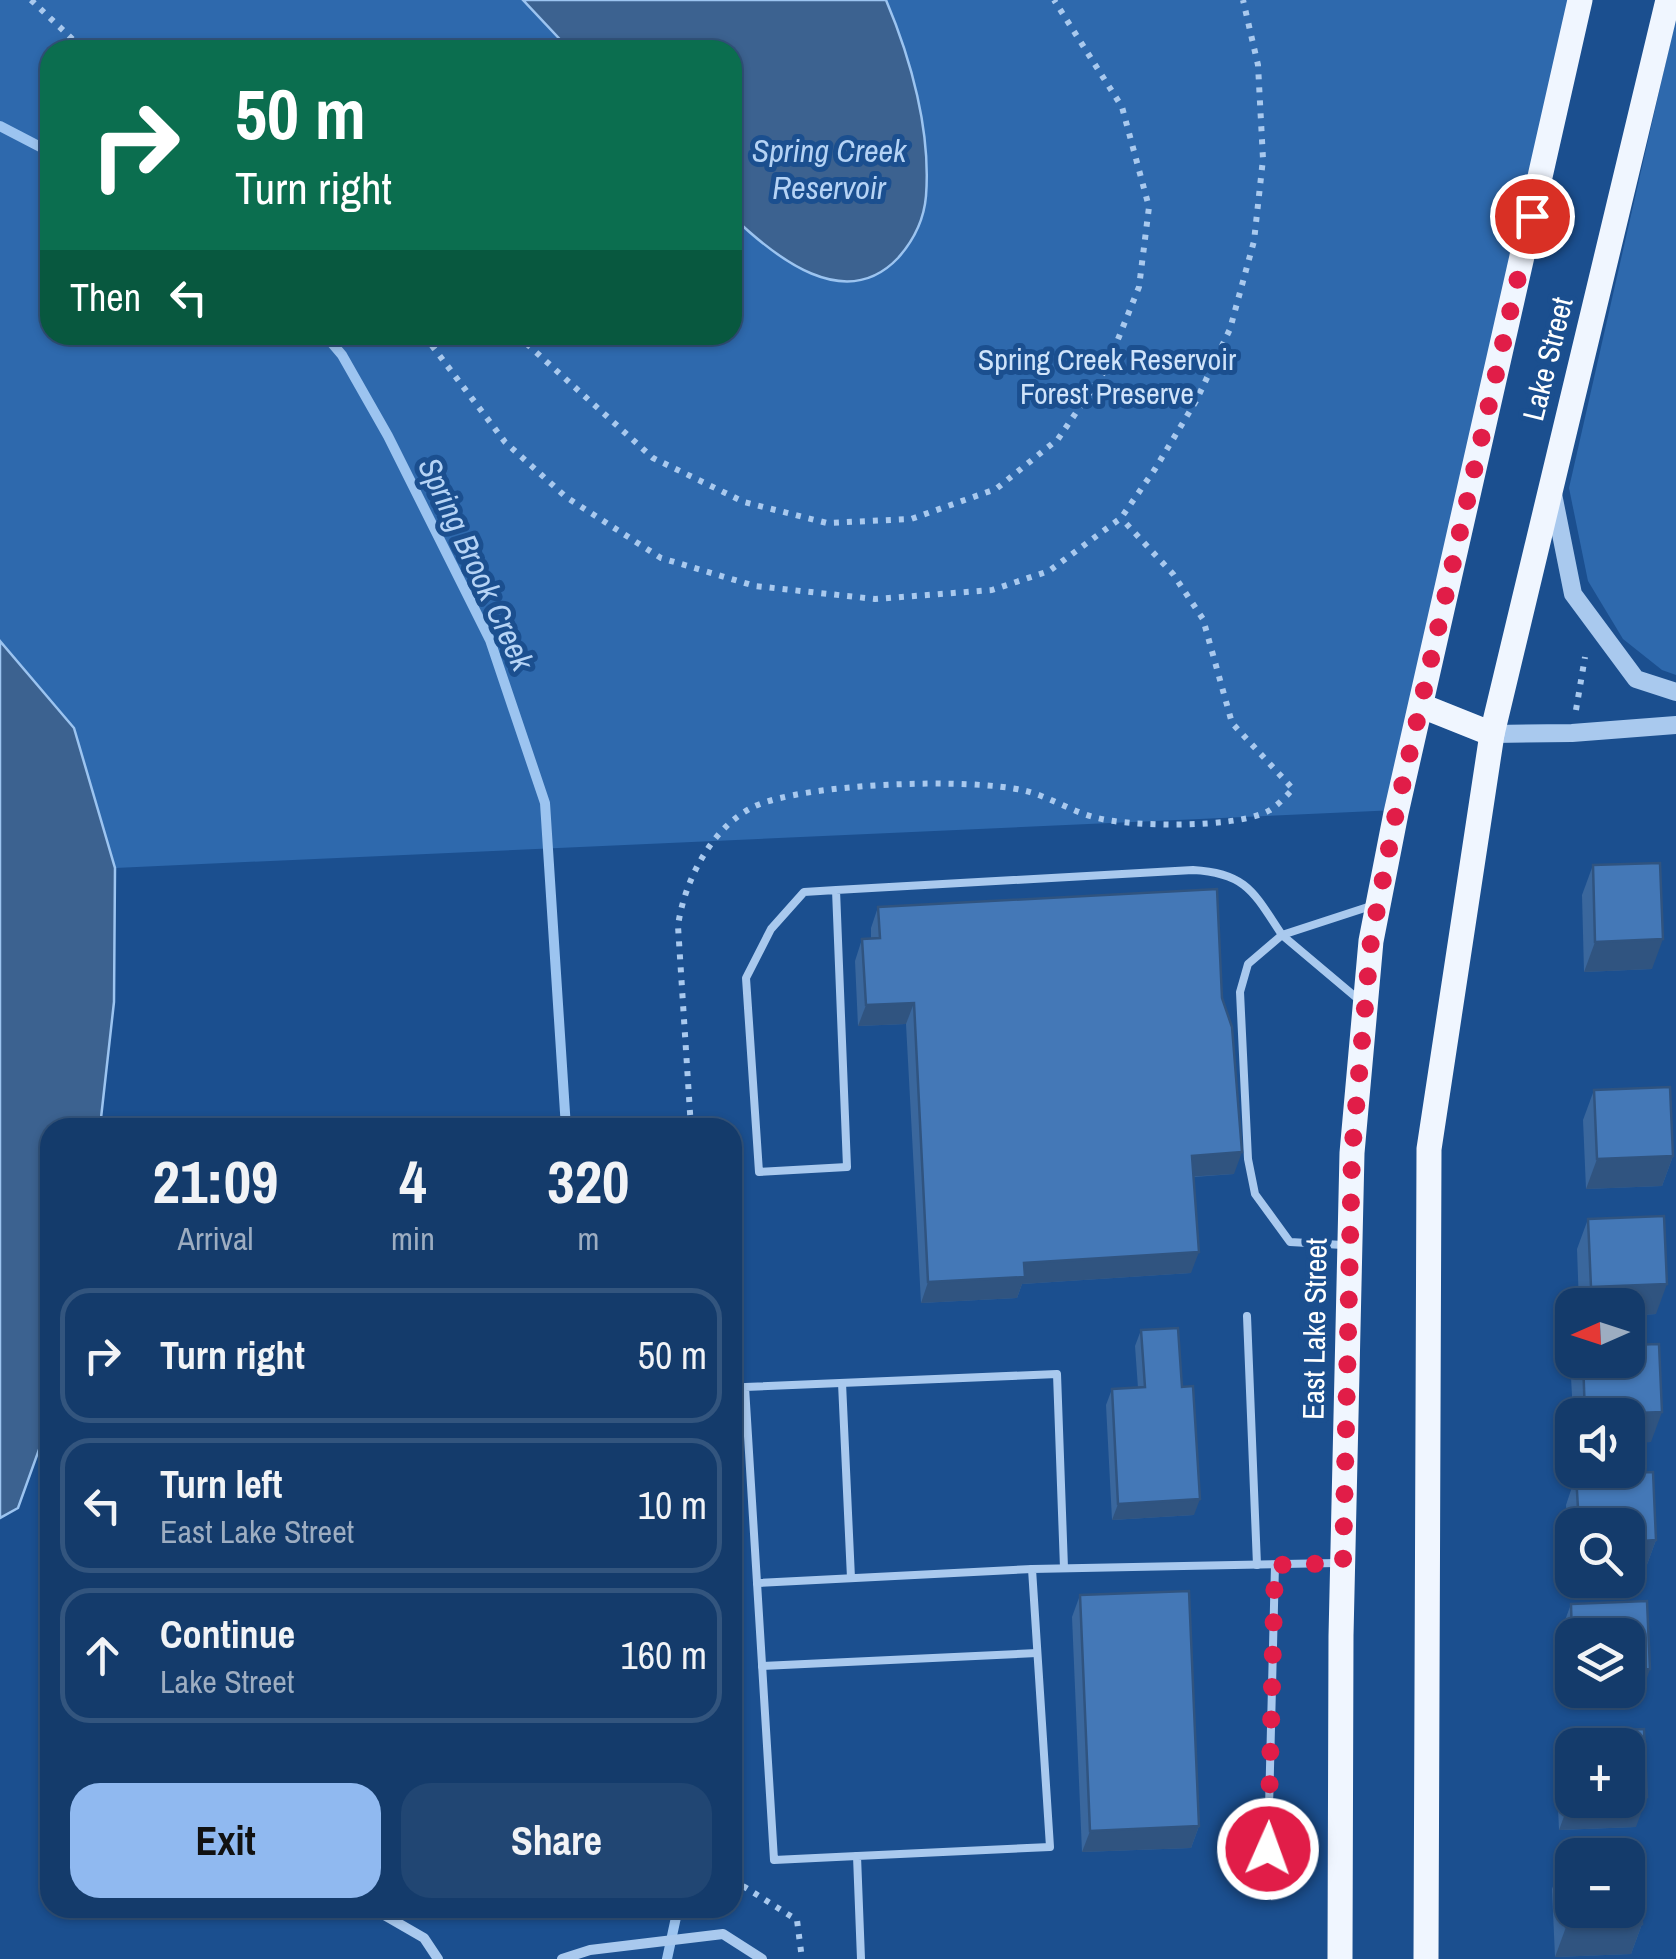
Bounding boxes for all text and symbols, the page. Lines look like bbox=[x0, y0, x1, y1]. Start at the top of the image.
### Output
text: 50 m bbox=[235, 67, 366, 161]
icon: right bbox=[70, 80, 200, 210]
water label: Spring Creek Reservoir bbox=[752, 129, 907, 209]
text: Turn right bbox=[235, 157, 392, 218]
pin bbox=[1490, 174, 1575, 259]
icon: arrive bbox=[1505, 189, 1560, 244]
icon: left bbox=[161, 270, 216, 325]
text: Then bbox=[70, 272, 141, 323]
street label: Lake Street bbox=[1512, 293, 1582, 425]
park label: Spring Creek Reservoir Forest Preserve bbox=[978, 339, 1237, 413]
water label: Spring Brook Creek bbox=[408, 450, 545, 678]
text: 21:09 bbox=[153, 1141, 278, 1222]
text: 4 bbox=[399, 1141, 427, 1222]
text: 320 bbox=[547, 1141, 629, 1222]
text: Arrival bbox=[178, 1217, 253, 1260]
text: min bbox=[391, 1217, 435, 1260]
text: m bbox=[577, 1217, 599, 1260]
street label: East Lake Street bbox=[1292, 1238, 1336, 1420]
north arrow bbox=[1555, 1288, 1645, 1378]
map controls bbox=[1555, 1288, 1645, 1928]
icon: right bbox=[75, 1328, 130, 1383]
text: Turn right bbox=[160, 1330, 305, 1381]
text: 50 m bbox=[638, 1330, 707, 1381]
button: sound bbox=[1555, 1398, 1645, 1488]
text: Turn left bbox=[160, 1459, 282, 1510]
icon: left bbox=[75, 1478, 130, 1533]
text: 10 m bbox=[638, 1480, 707, 1531]
button: search bbox=[1555, 1508, 1645, 1598]
text: East Lake Street bbox=[160, 1510, 354, 1553]
text: Continue bbox=[160, 1609, 295, 1660]
button: layers bbox=[1555, 1618, 1645, 1708]
icon: ahead bbox=[75, 1628, 130, 1683]
text: 160 m bbox=[620, 1630, 707, 1681]
text: Lake Street bbox=[160, 1660, 294, 1703]
button: + bbox=[1555, 1728, 1645, 1818]
button: Exit bbox=[70, 1783, 381, 1898]
button: Share bbox=[401, 1783, 712, 1898]
position arrow bbox=[1216, 1797, 1320, 1901]
button: − bbox=[1555, 1838, 1645, 1928]

